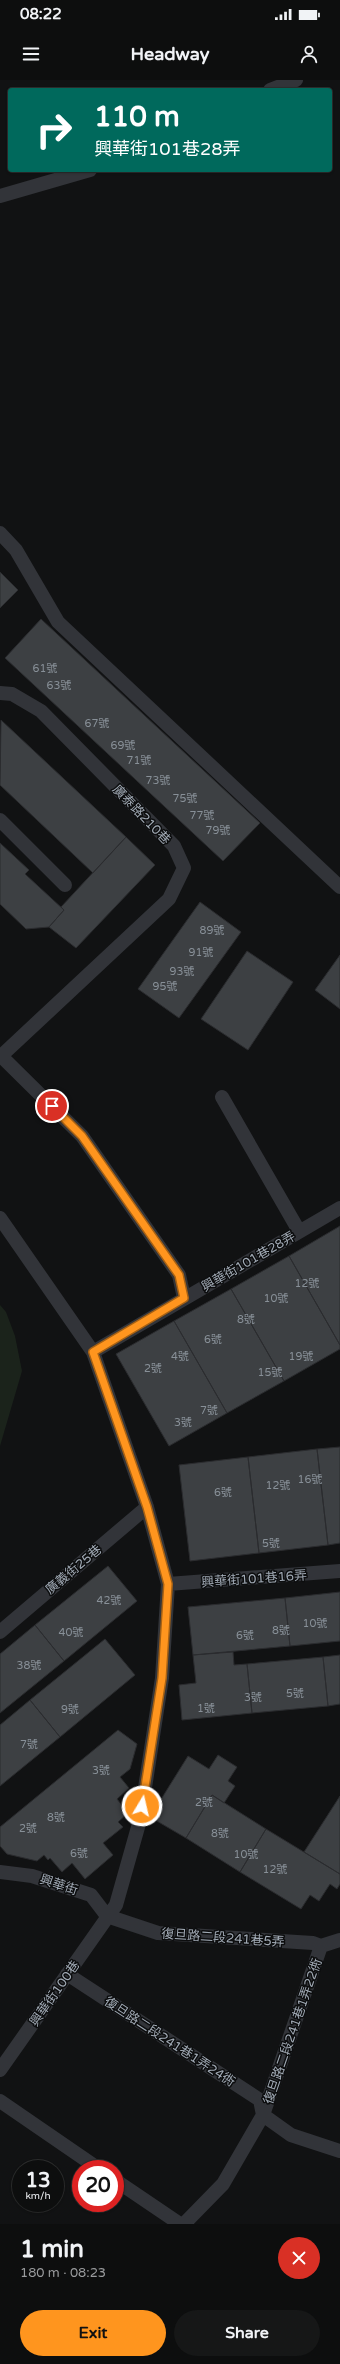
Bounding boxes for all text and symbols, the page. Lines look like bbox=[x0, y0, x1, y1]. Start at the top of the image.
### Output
text: 08:22 bbox=[20, 5, 62, 23]
icon: menu bbox=[20, 43, 42, 65]
text: Headway bbox=[131, 43, 209, 65]
icon: person bbox=[298, 43, 320, 65]
text: 110 m bbox=[94, 100, 180, 134]
icon: right bbox=[28, 104, 80, 156]
text: 興華街101巷28弄 bbox=[94, 138, 241, 160]
house number: 61號 bbox=[33, 662, 57, 675]
house number: 63號 bbox=[47, 679, 71, 692]
house number: 67號 bbox=[85, 717, 109, 730]
house number: 69號 bbox=[111, 739, 135, 752]
house number: 71號 bbox=[127, 754, 151, 767]
house number: 73號 bbox=[146, 774, 170, 787]
street label: 廣泰路210巷 bbox=[109, 782, 174, 848]
house number: 75號 bbox=[173, 792, 197, 805]
house number: 77號 bbox=[190, 809, 214, 822]
house number: 79號 bbox=[206, 824, 230, 837]
house number: 89號 bbox=[200, 924, 224, 937]
house number: 91號 bbox=[189, 946, 213, 959]
house number: 93號 bbox=[170, 965, 194, 978]
house number: 95號 bbox=[153, 980, 177, 993]
pin bbox=[35, 1089, 69, 1123]
icon: arrive bbox=[41, 1095, 63, 1117]
street label: 興華街101巷28弄 bbox=[199, 1228, 298, 1295]
house number: 12號 bbox=[295, 1277, 319, 1290]
house number: 10號 bbox=[264, 1292, 288, 1305]
house number: 8號 bbox=[237, 1313, 255, 1326]
house number: 6號 bbox=[204, 1333, 222, 1346]
house number: 4號 bbox=[171, 1350, 189, 1363]
house number: 19號 bbox=[289, 1350, 313, 1363]
house number: 2號 bbox=[144, 1362, 162, 1375]
house number: 15號 bbox=[258, 1366, 282, 1379]
house number: 7號 bbox=[200, 1404, 218, 1417]
house number: 3號 bbox=[174, 1416, 192, 1429]
house number: 16號 bbox=[298, 1473, 322, 1486]
house number: 12號 bbox=[266, 1479, 290, 1492]
house number: 6號 bbox=[214, 1486, 232, 1499]
house number: 5號 bbox=[262, 1537, 280, 1550]
street label: 廣義街25巷 bbox=[42, 1542, 105, 1598]
street label: 興華街101巷16弄 bbox=[201, 1567, 307, 1591]
house number: 42號 bbox=[97, 1594, 121, 1607]
house number: 10號 bbox=[303, 1617, 327, 1630]
house number: 8號 bbox=[272, 1624, 290, 1637]
house number: 40號 bbox=[59, 1626, 83, 1639]
house number: 6號 bbox=[236, 1629, 254, 1642]
house number: 38號 bbox=[17, 1659, 41, 1672]
house number: 5號 bbox=[286, 1687, 304, 1700]
house number: 3號 bbox=[244, 1691, 262, 1704]
house number: 1號 bbox=[197, 1702, 215, 1715]
house number: 9號 bbox=[61, 1703, 79, 1716]
house number: 7號 bbox=[20, 1738, 38, 1751]
house number: 3號 bbox=[92, 1764, 110, 1777]
position arrow bbox=[121, 1785, 163, 1827]
house number: 2號 bbox=[195, 1796, 213, 1809]
house number: 8號 bbox=[47, 1811, 65, 1824]
house number: 2號 bbox=[19, 1822, 37, 1835]
house number: 8號 bbox=[211, 1827, 229, 1840]
house number: 6號 bbox=[70, 1847, 88, 1860]
house number: 10號 bbox=[234, 1848, 258, 1861]
house number: 12號 bbox=[263, 1863, 287, 1876]
street label: 興華街 bbox=[38, 1871, 80, 1899]
street label: 復旦路二段241巷5弄 bbox=[161, 1926, 285, 1950]
street label: 復旦路二段241巷1弄22衖 bbox=[260, 1956, 325, 2106]
street label: 興華街100巷 bbox=[26, 1958, 83, 2029]
street label: 復旦路二段241巷1弄24衖 bbox=[101, 1993, 238, 2090]
speed limit sign: 20 bbox=[72, 2160, 124, 2212]
text: 13 bbox=[25, 2169, 51, 2193]
text: km/h bbox=[25, 2190, 51, 2202]
text: 1 min bbox=[20, 2235, 84, 2264]
button: close bbox=[278, 2237, 320, 2279]
text: 180 m · 08:23 bbox=[20, 2265, 106, 2281]
button: Exit bbox=[20, 2310, 166, 2356]
button: Share bbox=[174, 2310, 320, 2356]

